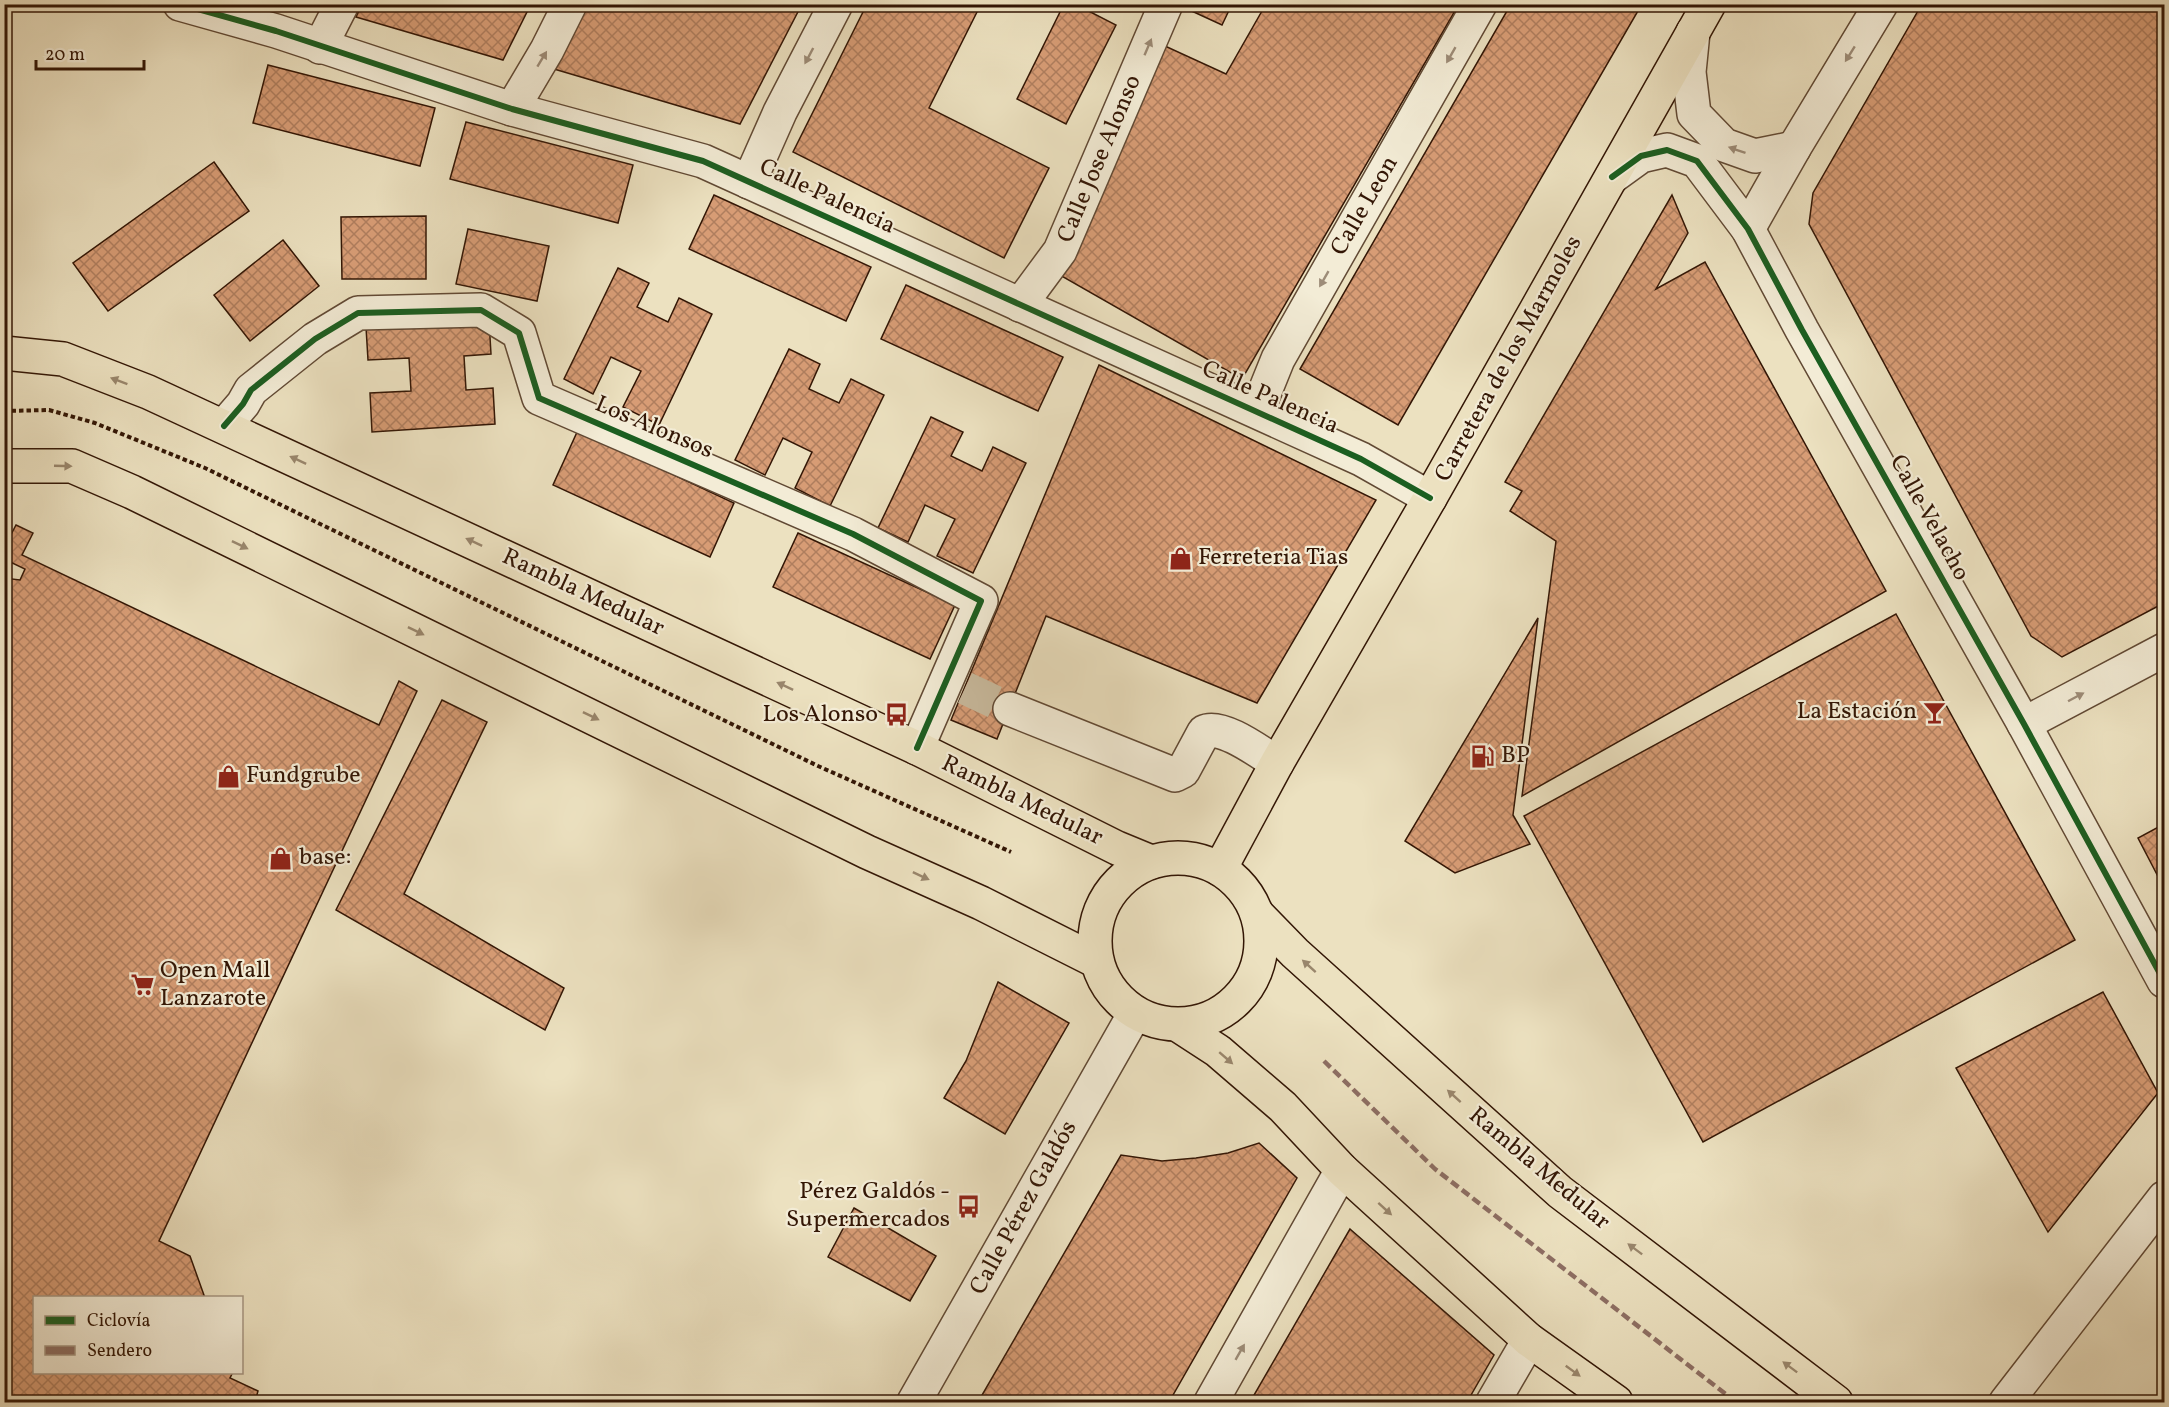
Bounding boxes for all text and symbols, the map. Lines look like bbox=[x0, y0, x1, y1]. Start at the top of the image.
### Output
scale bar bbox=[36, 33, 144, 71]
one-way arrow bbox=[1143, 39, 1152, 56]
text: 20 m bbox=[45, 43, 85, 68]
one-way arrow bbox=[1845, 46, 1856, 62]
one-way arrow bbox=[1446, 47, 1457, 63]
one-way arrow bbox=[804, 48, 814, 65]
one-way arrow bbox=[537, 50, 547, 67]
street label: Calle Jose Alonso bbox=[1049, 70, 1151, 248]
one-way arrow bbox=[1728, 144, 1746, 154]
street label: Calle Leon bbox=[1323, 150, 1407, 262]
street label: Calle Palencia bbox=[753, 151, 901, 243]
street label: Carretera de los Marmoles bbox=[1427, 230, 1591, 488]
one-way arrow bbox=[1319, 271, 1329, 288]
street label: Calle Palencia bbox=[1196, 353, 1344, 443]
one-way arrow bbox=[110, 375, 128, 385]
street label: Los Alonsos bbox=[589, 388, 719, 468]
street label: Calle Velacho bbox=[1880, 449, 1978, 587]
one-way arrow bbox=[289, 455, 306, 464]
one-way arrow bbox=[53, 462, 72, 471]
one-way arrow bbox=[466, 538, 483, 547]
one-way arrow bbox=[232, 540, 249, 550]
street label: Rambla Medular bbox=[496, 540, 670, 646]
place label: Ferreteria Tias bbox=[1198, 541, 1348, 575]
shop icon: Ferreteria Tias bbox=[1167, 545, 1193, 571]
one-way arrow bbox=[407, 626, 424, 635]
one-way arrow bbox=[776, 682, 793, 691]
one-way arrow bbox=[2068, 692, 2085, 702]
place label: La Estación bbox=[1797, 695, 1917, 729]
place label: Los Alonso bbox=[763, 698, 878, 732]
bar icon: La Estación bbox=[1922, 699, 1948, 725]
bus stop icon: Los Alonso bbox=[883, 702, 909, 728]
one-way arrow bbox=[582, 712, 599, 721]
place label: BP bbox=[1501, 739, 1530, 773]
fuel station icon: BP bbox=[1470, 743, 1496, 769]
street label: Rambla Medular bbox=[935, 747, 1109, 855]
place label: Fundgrube bbox=[246, 759, 361, 793]
shop icon: Fundgrube bbox=[215, 763, 241, 789]
place label: base: bbox=[299, 841, 351, 875]
shop icon: base: bbox=[268, 845, 294, 871]
one-way arrow bbox=[912, 871, 930, 881]
place label: Open Mall Lanzarote bbox=[160, 954, 270, 1016]
one-way arrow bbox=[1302, 960, 1317, 973]
supermarket icon: Open Mall Lanzarote bbox=[129, 972, 155, 998]
one-way arrow bbox=[1218, 1051, 1233, 1064]
one-way arrow bbox=[1447, 1090, 1462, 1103]
street label: Rambla Medular bbox=[1461, 1099, 1617, 1239]
street label: Calle Pérez Galdós bbox=[962, 1115, 1086, 1301]
place label: Pérez Galdós - Supermercados bbox=[786, 1175, 950, 1237]
bus stop icon: Pérez Galdós - Supermercados bbox=[955, 1193, 981, 1219]
one-way arrow bbox=[1377, 1202, 1392, 1215]
one-way arrow bbox=[1627, 1243, 1642, 1255]
legend bbox=[33, 1296, 243, 1374]
text: Ciclovía bbox=[87, 1309, 150, 1334]
text: Sendero bbox=[87, 1339, 152, 1364]
one-way arrow bbox=[1234, 1344, 1245, 1360]
one-way arrow bbox=[1782, 1361, 1798, 1373]
one-way arrow bbox=[1564, 1365, 1580, 1377]

